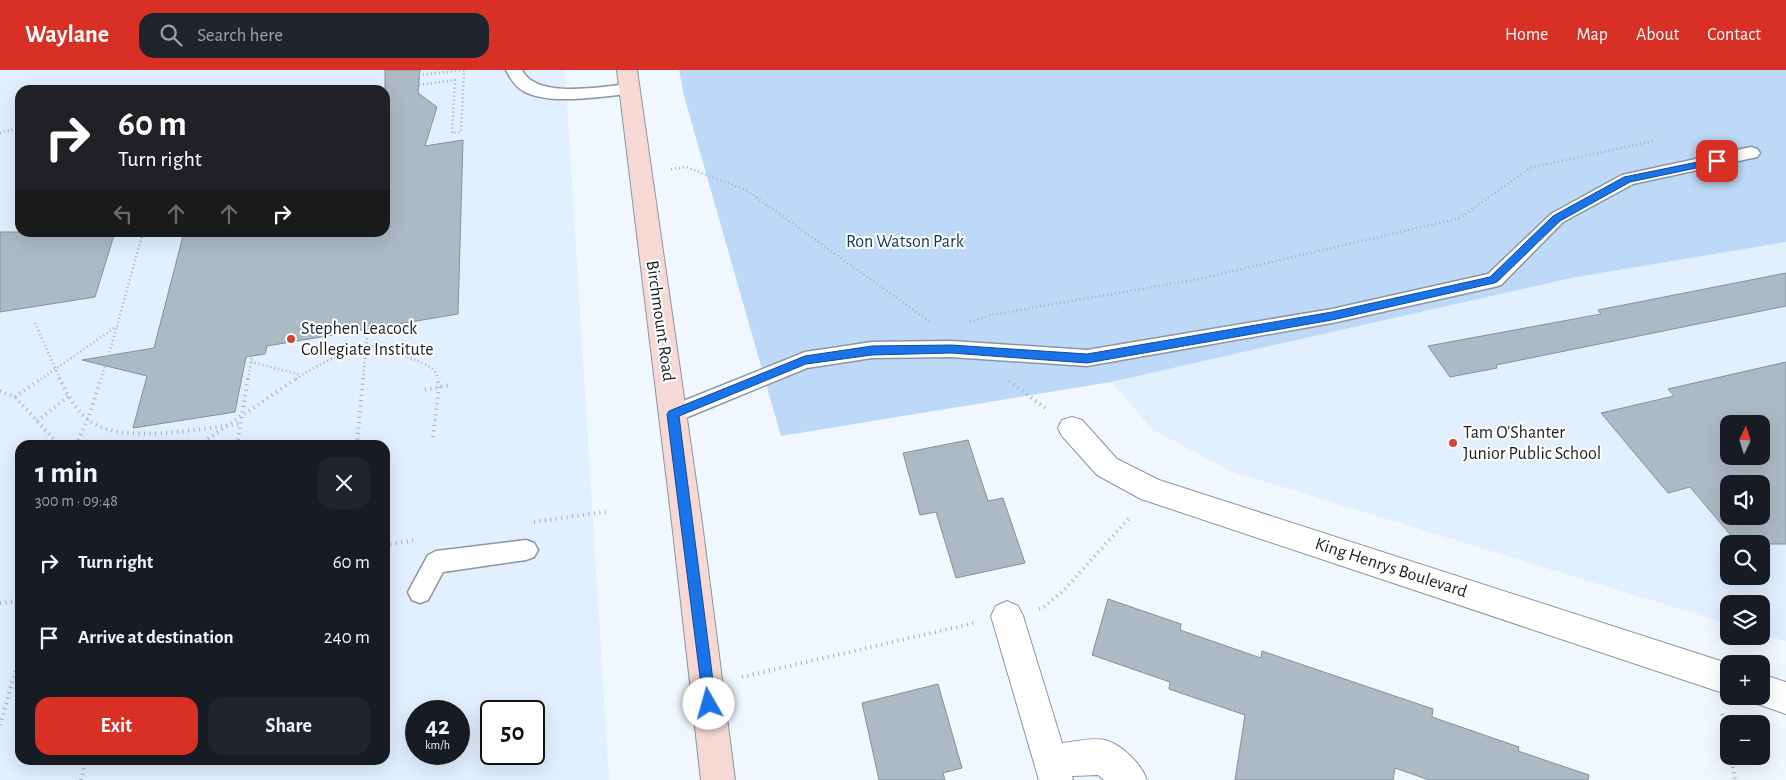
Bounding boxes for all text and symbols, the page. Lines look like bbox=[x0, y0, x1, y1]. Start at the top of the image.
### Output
search box bbox=[139, 13, 489, 58]
icon: search bbox=[157, 21, 185, 49]
text: Waylane bbox=[25, 23, 109, 47]
text: Search here bbox=[197, 26, 283, 45]
text: Home bbox=[1505, 26, 1548, 44]
text: Map bbox=[1576, 26, 1608, 44]
text: About bbox=[1636, 26, 1679, 44]
text: Contact bbox=[1707, 26, 1761, 44]
icon: right bbox=[35, 105, 100, 170]
text: 60 m bbox=[118, 107, 187, 142]
pin bbox=[1696, 140, 1738, 182]
icon: arrive bbox=[1703, 147, 1731, 175]
text: Turn right bbox=[118, 148, 202, 170]
icon: left bbox=[109, 200, 137, 228]
icon: ahead bbox=[162, 200, 190, 228]
icon: ahead bbox=[215, 200, 243, 228]
icon: right bbox=[268, 200, 296, 228]
park label: Ron Watson Park bbox=[846, 233, 965, 251]
street label: Birchmount Road bbox=[643, 259, 677, 383]
place label: Stephen Leacock Collegiate Institute bbox=[301, 320, 433, 359]
marker: Stephen Leacock Collegiate Institute bbox=[285, 333, 297, 345]
north arrow bbox=[1720, 415, 1770, 465]
map controls bbox=[1720, 415, 1770, 765]
place label: Tam O'Shanter Junior Public School bbox=[1463, 424, 1601, 463]
marker: Tam O'Shanter Junior Public School bbox=[1447, 437, 1459, 449]
button: close bbox=[318, 457, 370, 509]
text: 1 min bbox=[35, 458, 98, 488]
button: sound bbox=[1720, 475, 1770, 525]
text: 300 m · 09:48 bbox=[35, 493, 118, 509]
street label: King Henrys Boulevard bbox=[1313, 535, 1469, 601]
button: search bbox=[1720, 535, 1770, 585]
icon: right bbox=[35, 549, 63, 577]
text: Turn right bbox=[78, 553, 153, 572]
text: 60 m bbox=[333, 553, 370, 572]
button: layers bbox=[1720, 595, 1770, 645]
icon: arrive bbox=[35, 624, 63, 652]
text: Arrive at destination bbox=[78, 628, 234, 647]
text: 240 m bbox=[324, 628, 370, 647]
button: + bbox=[1720, 655, 1770, 705]
position arrow bbox=[682, 677, 734, 729]
button: Exit bbox=[35, 697, 198, 755]
button: Share bbox=[208, 697, 370, 755]
speed limit sign: 50 bbox=[480, 700, 545, 765]
text: 42 bbox=[425, 714, 450, 739]
button: − bbox=[1720, 715, 1770, 765]
text: km/h bbox=[425, 739, 450, 751]

